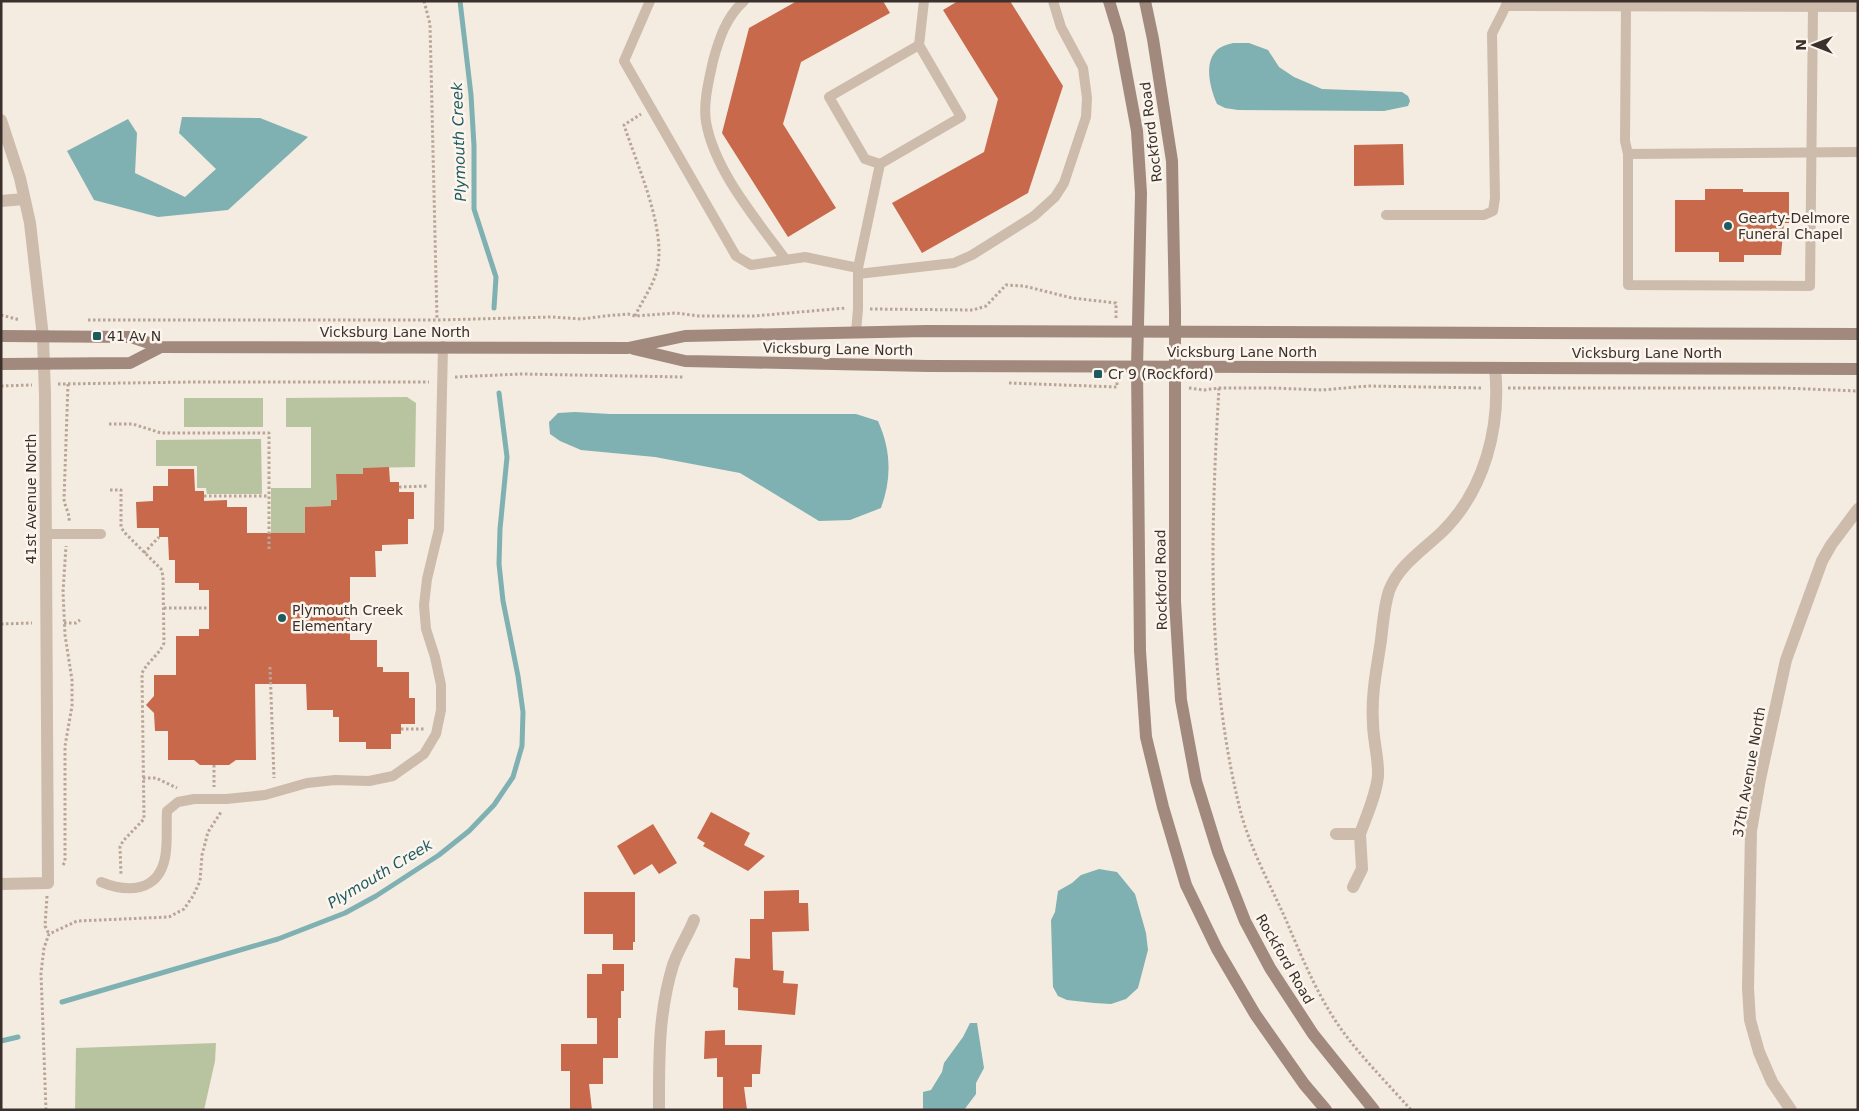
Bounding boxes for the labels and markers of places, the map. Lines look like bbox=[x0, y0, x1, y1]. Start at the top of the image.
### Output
place label: Gearty-Delmore Funeral Chapel bbox=[1738, 210, 1850, 242]
marker: Gearty-Delmore Funeral Chapel bbox=[1722, 220, 1734, 232]
place label: 41 Av N bbox=[107, 328, 161, 344]
marker: 41 Av N bbox=[91, 330, 103, 342]
place label: Cr 9 (Rockford) bbox=[1108, 366, 1214, 382]
marker: Cr 9 (Rockford) bbox=[1092, 368, 1104, 380]
place label: Plymouth Creek Elementary bbox=[292, 602, 404, 634]
marker: Plymouth Creek Elementary bbox=[276, 612, 288, 624]

